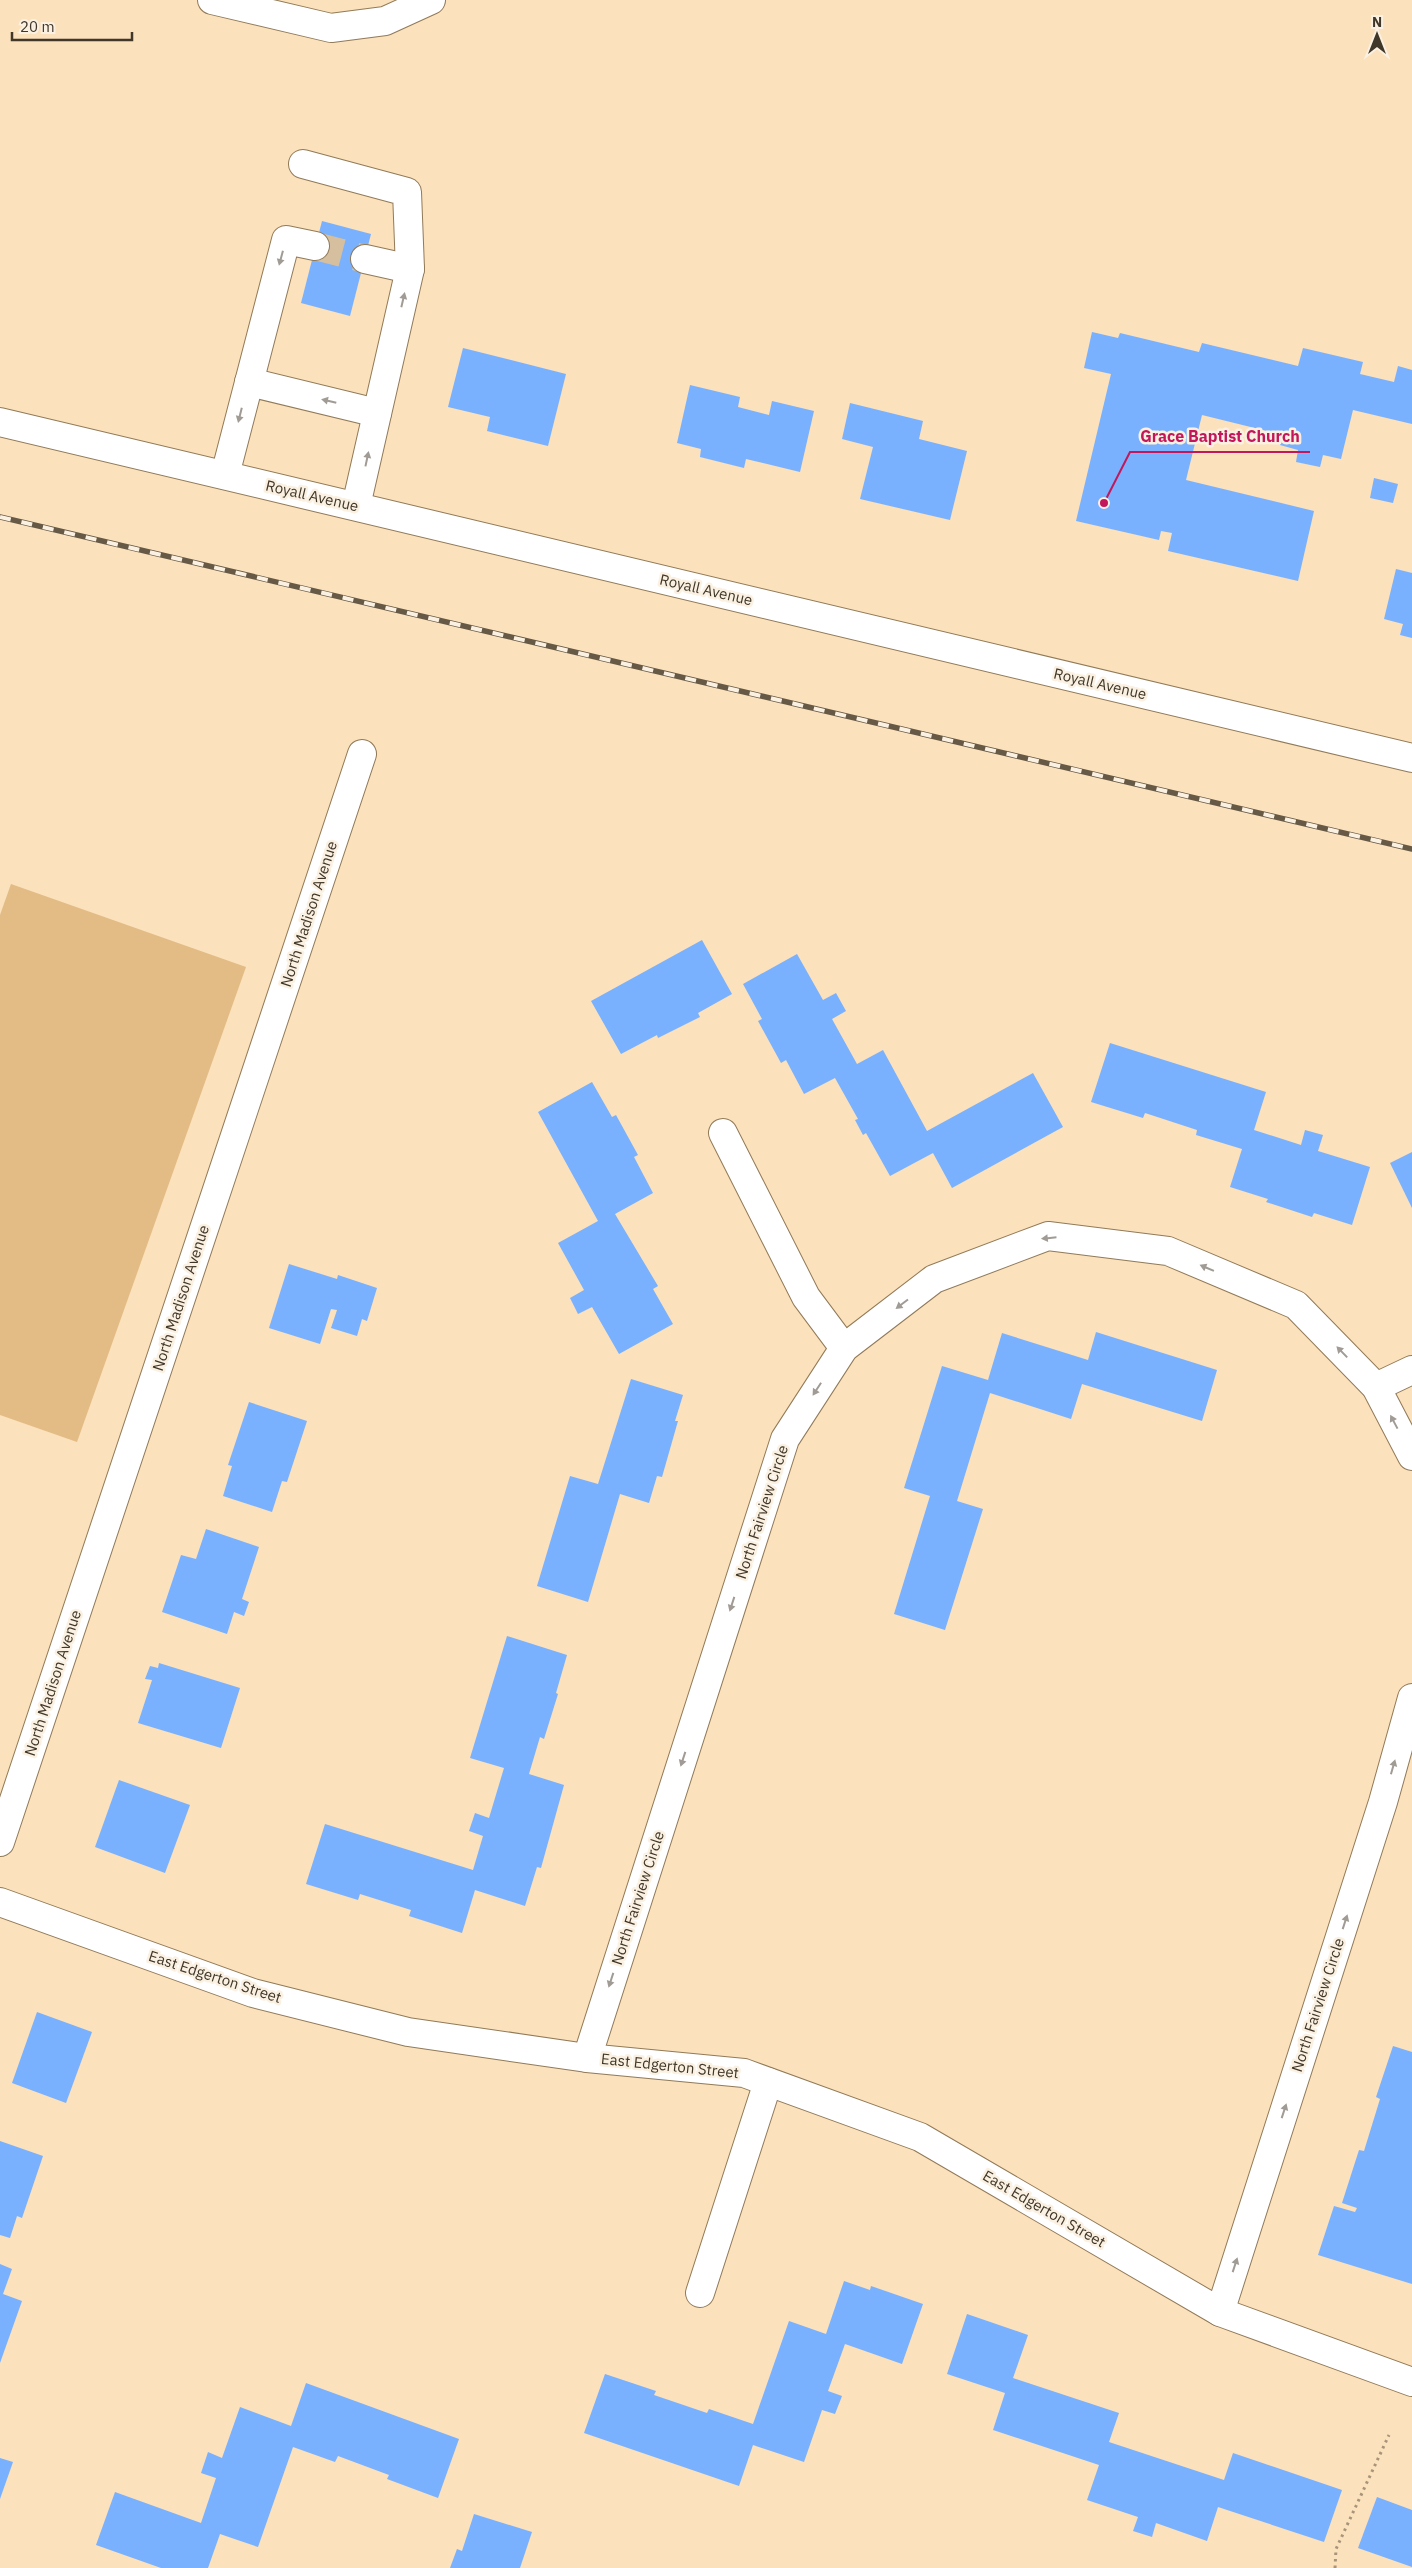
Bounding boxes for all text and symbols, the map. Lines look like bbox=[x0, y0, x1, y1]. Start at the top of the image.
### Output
scale bar bbox=[12, 10, 132, 42]
north arrow bbox=[1352, 10, 1402, 60]
text: N bbox=[1372, 13, 1382, 31]
text: 20 m bbox=[20, 17, 55, 36]
one-way arrow bbox=[277, 250, 285, 265]
one-way arrow bbox=[399, 293, 407, 308]
one-way arrow bbox=[322, 397, 337, 405]
one-way arrow bbox=[236, 407, 244, 422]
callout: Grace Baptist Church bbox=[1130, 421, 1310, 452]
text: Grace Baptist Church bbox=[1140, 426, 1300, 446]
one-way arrow bbox=[363, 451, 371, 466]
street label: Royall Avenue bbox=[264, 476, 360, 515]
street label: Royall Avenue bbox=[658, 570, 754, 609]
street label: Royall Avenue bbox=[1052, 664, 1148, 703]
street label: North Madison Avenue bbox=[276, 838, 341, 989]
street label: North Madison Avenue bbox=[148, 1222, 213, 1373]
one-way arrow bbox=[1041, 1234, 1057, 1242]
one-way arrow bbox=[1200, 1263, 1214, 1271]
one-way arrow bbox=[896, 1298, 909, 1309]
one-way arrow bbox=[1336, 1347, 1348, 1359]
one-way arrow bbox=[813, 1383, 822, 1396]
one-way arrow bbox=[1390, 1415, 1398, 1429]
street label: North Fairview Circle bbox=[731, 1442, 792, 1581]
one-way arrow bbox=[728, 1597, 736, 1612]
street label: North Madison Avenue bbox=[20, 1607, 85, 1758]
one-way arrow bbox=[678, 1752, 686, 1767]
one-way arrow bbox=[1389, 1760, 1397, 1775]
street label: North Fairview Circle bbox=[607, 1828, 668, 1967]
one-way arrow bbox=[1341, 1915, 1349, 1930]
street label: North Fairview Circle bbox=[1287, 1935, 1348, 2074]
street label: East Edgerton Street bbox=[146, 1946, 284, 2007]
one-way arrow bbox=[607, 1973, 615, 1988]
street label: East Edgerton Street bbox=[600, 2049, 740, 2082]
one-way arrow bbox=[1281, 2103, 1289, 2118]
street label: East Edgerton Street bbox=[980, 2166, 1109, 2251]
one-way arrow bbox=[1232, 2258, 1239, 2273]

